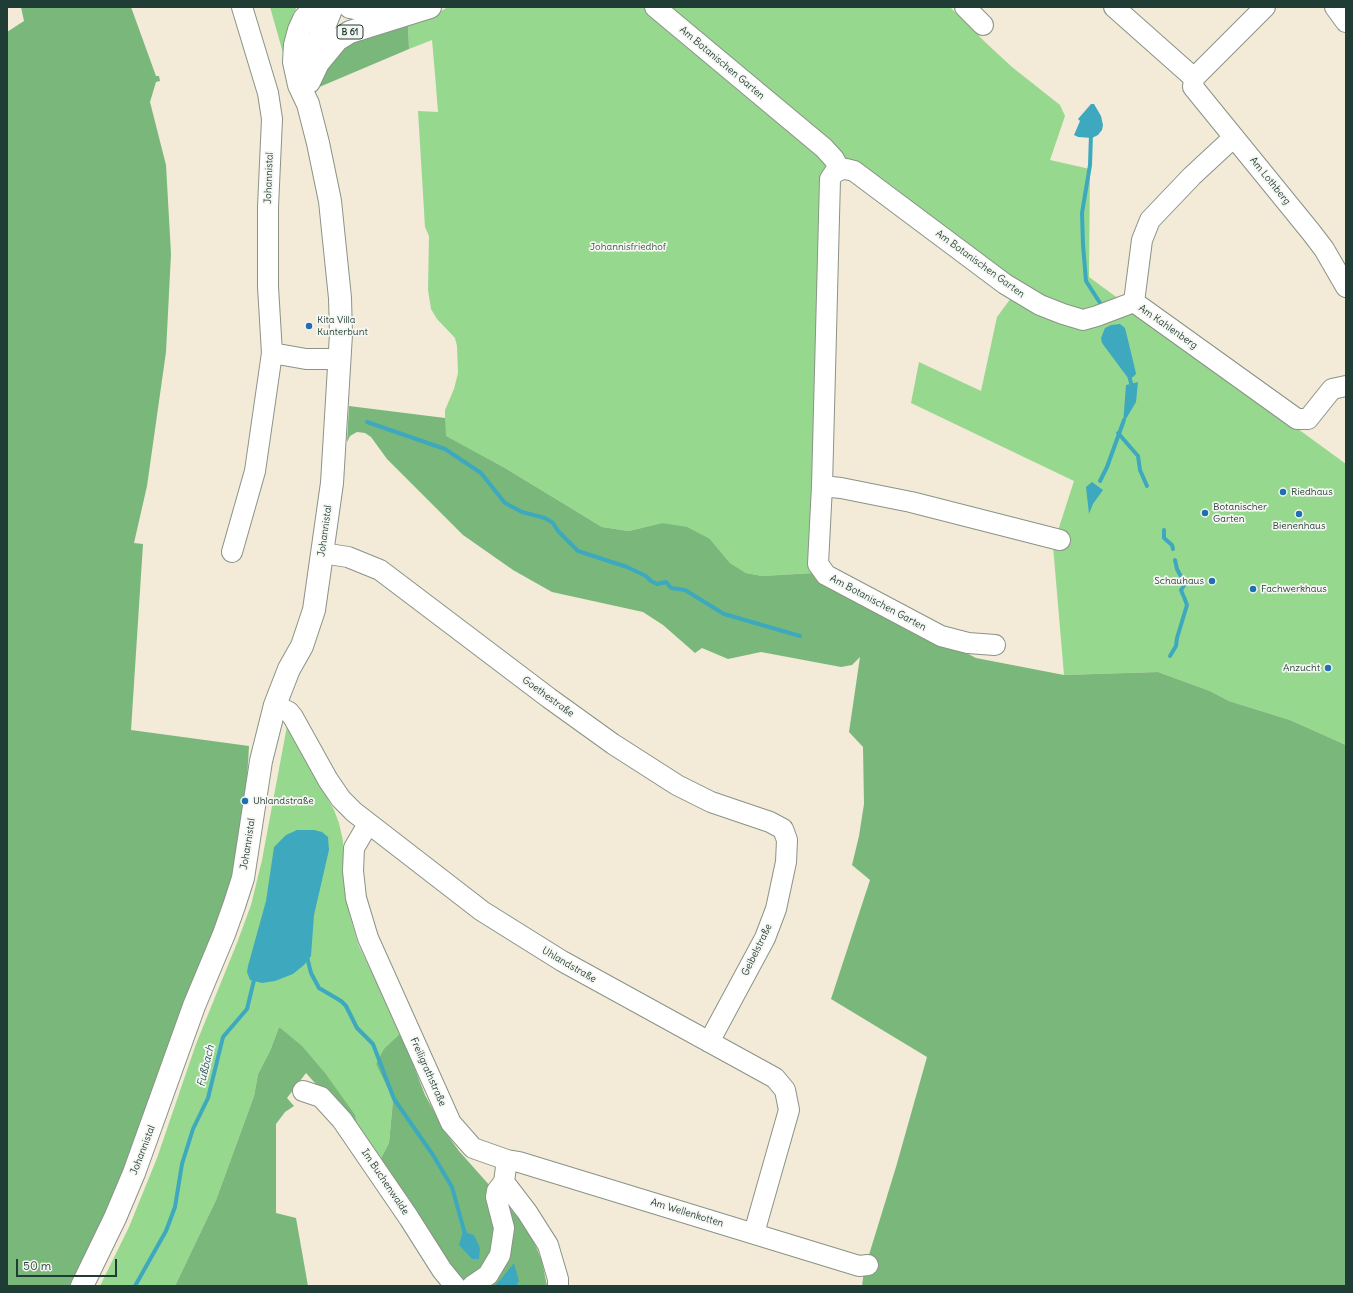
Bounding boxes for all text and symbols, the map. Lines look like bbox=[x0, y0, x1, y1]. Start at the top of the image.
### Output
street label: Am Botanischen Garten bbox=[677, 24, 767, 102]
road number: B 61 bbox=[337, 25, 363, 39]
street label: Johannistal bbox=[262, 152, 276, 204]
street label: Am Lothberg bbox=[1247, 155, 1293, 207]
street label: Am Botanischen Garten bbox=[933, 228, 1027, 300]
park label: Johannisfriedhof bbox=[590, 241, 666, 253]
street label: Am Kahlenberg bbox=[1136, 302, 1200, 352]
place label: Kita Villa Kunterbunt bbox=[317, 314, 368, 338]
marker: Kita Villa Kunterbunt bbox=[304, 321, 314, 331]
place label: Riedhaus bbox=[1291, 486, 1333, 498]
marker: Riedhaus bbox=[1278, 487, 1288, 497]
place label: Botanischer Garten bbox=[1213, 501, 1267, 524]
street label: Johannistal bbox=[315, 504, 335, 558]
marker: Botanischer Garten bbox=[1200, 508, 1210, 518]
marker: Bienenhaus bbox=[1294, 509, 1304, 519]
place label: Bienenhaus bbox=[1273, 520, 1325, 532]
street label: Am Botanischen Garten bbox=[828, 573, 928, 633]
place label: Schauhaus bbox=[1154, 575, 1204, 587]
marker: Schauhaus bbox=[1207, 576, 1217, 586]
place label: Fachwerkhaus bbox=[1261, 583, 1327, 595]
marker: Fachwerkhaus bbox=[1248, 584, 1258, 594]
place label: Anzucht bbox=[1283, 662, 1320, 674]
marker: Anzucht bbox=[1323, 663, 1333, 673]
street label: Goethestraße bbox=[520, 674, 576, 720]
place label: Uhlandstraße bbox=[253, 795, 314, 807]
marker: Uhlandstraße bbox=[240, 796, 250, 806]
street label: Johannistal bbox=[238, 817, 258, 871]
street label: Geibelstraße bbox=[739, 922, 775, 978]
street label: Uhlandstraße bbox=[540, 945, 598, 985]
street label: Freiligrathstraße bbox=[407, 1036, 449, 1108]
water label: Fußbach bbox=[195, 1044, 217, 1088]
street label: Johannistal bbox=[128, 1124, 158, 1176]
street label: Im Buchenwalde bbox=[359, 1147, 411, 1217]
street label: Am Wellenkotten bbox=[649, 1196, 725, 1230]
scale bar bbox=[18, 1251, 119, 1277]
text: 50 m bbox=[23, 1258, 51, 1273]

